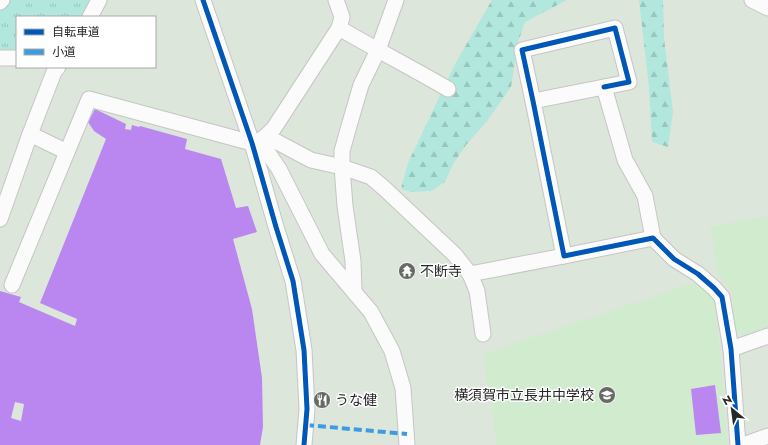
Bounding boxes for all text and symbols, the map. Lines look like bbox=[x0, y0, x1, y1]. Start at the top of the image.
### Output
legend bbox=[16, 16, 156, 68]
text: 自転車道 bbox=[52, 23, 100, 41]
text: 小道 bbox=[52, 43, 76, 61]
temple icon: 不断寺 bbox=[397, 261, 417, 281]
place label: 不断寺 bbox=[420, 261, 462, 281]
place label: 横須賀市立長井中学校 bbox=[454, 385, 594, 405]
school or university icon: 横須賀市立長井中学校 bbox=[597, 385, 617, 405]
north arrow bbox=[712, 389, 752, 429]
restaurant icon: うな健 bbox=[312, 390, 332, 410]
place label: うな健 bbox=[335, 390, 377, 410]
text: N bbox=[719, 391, 735, 409]

